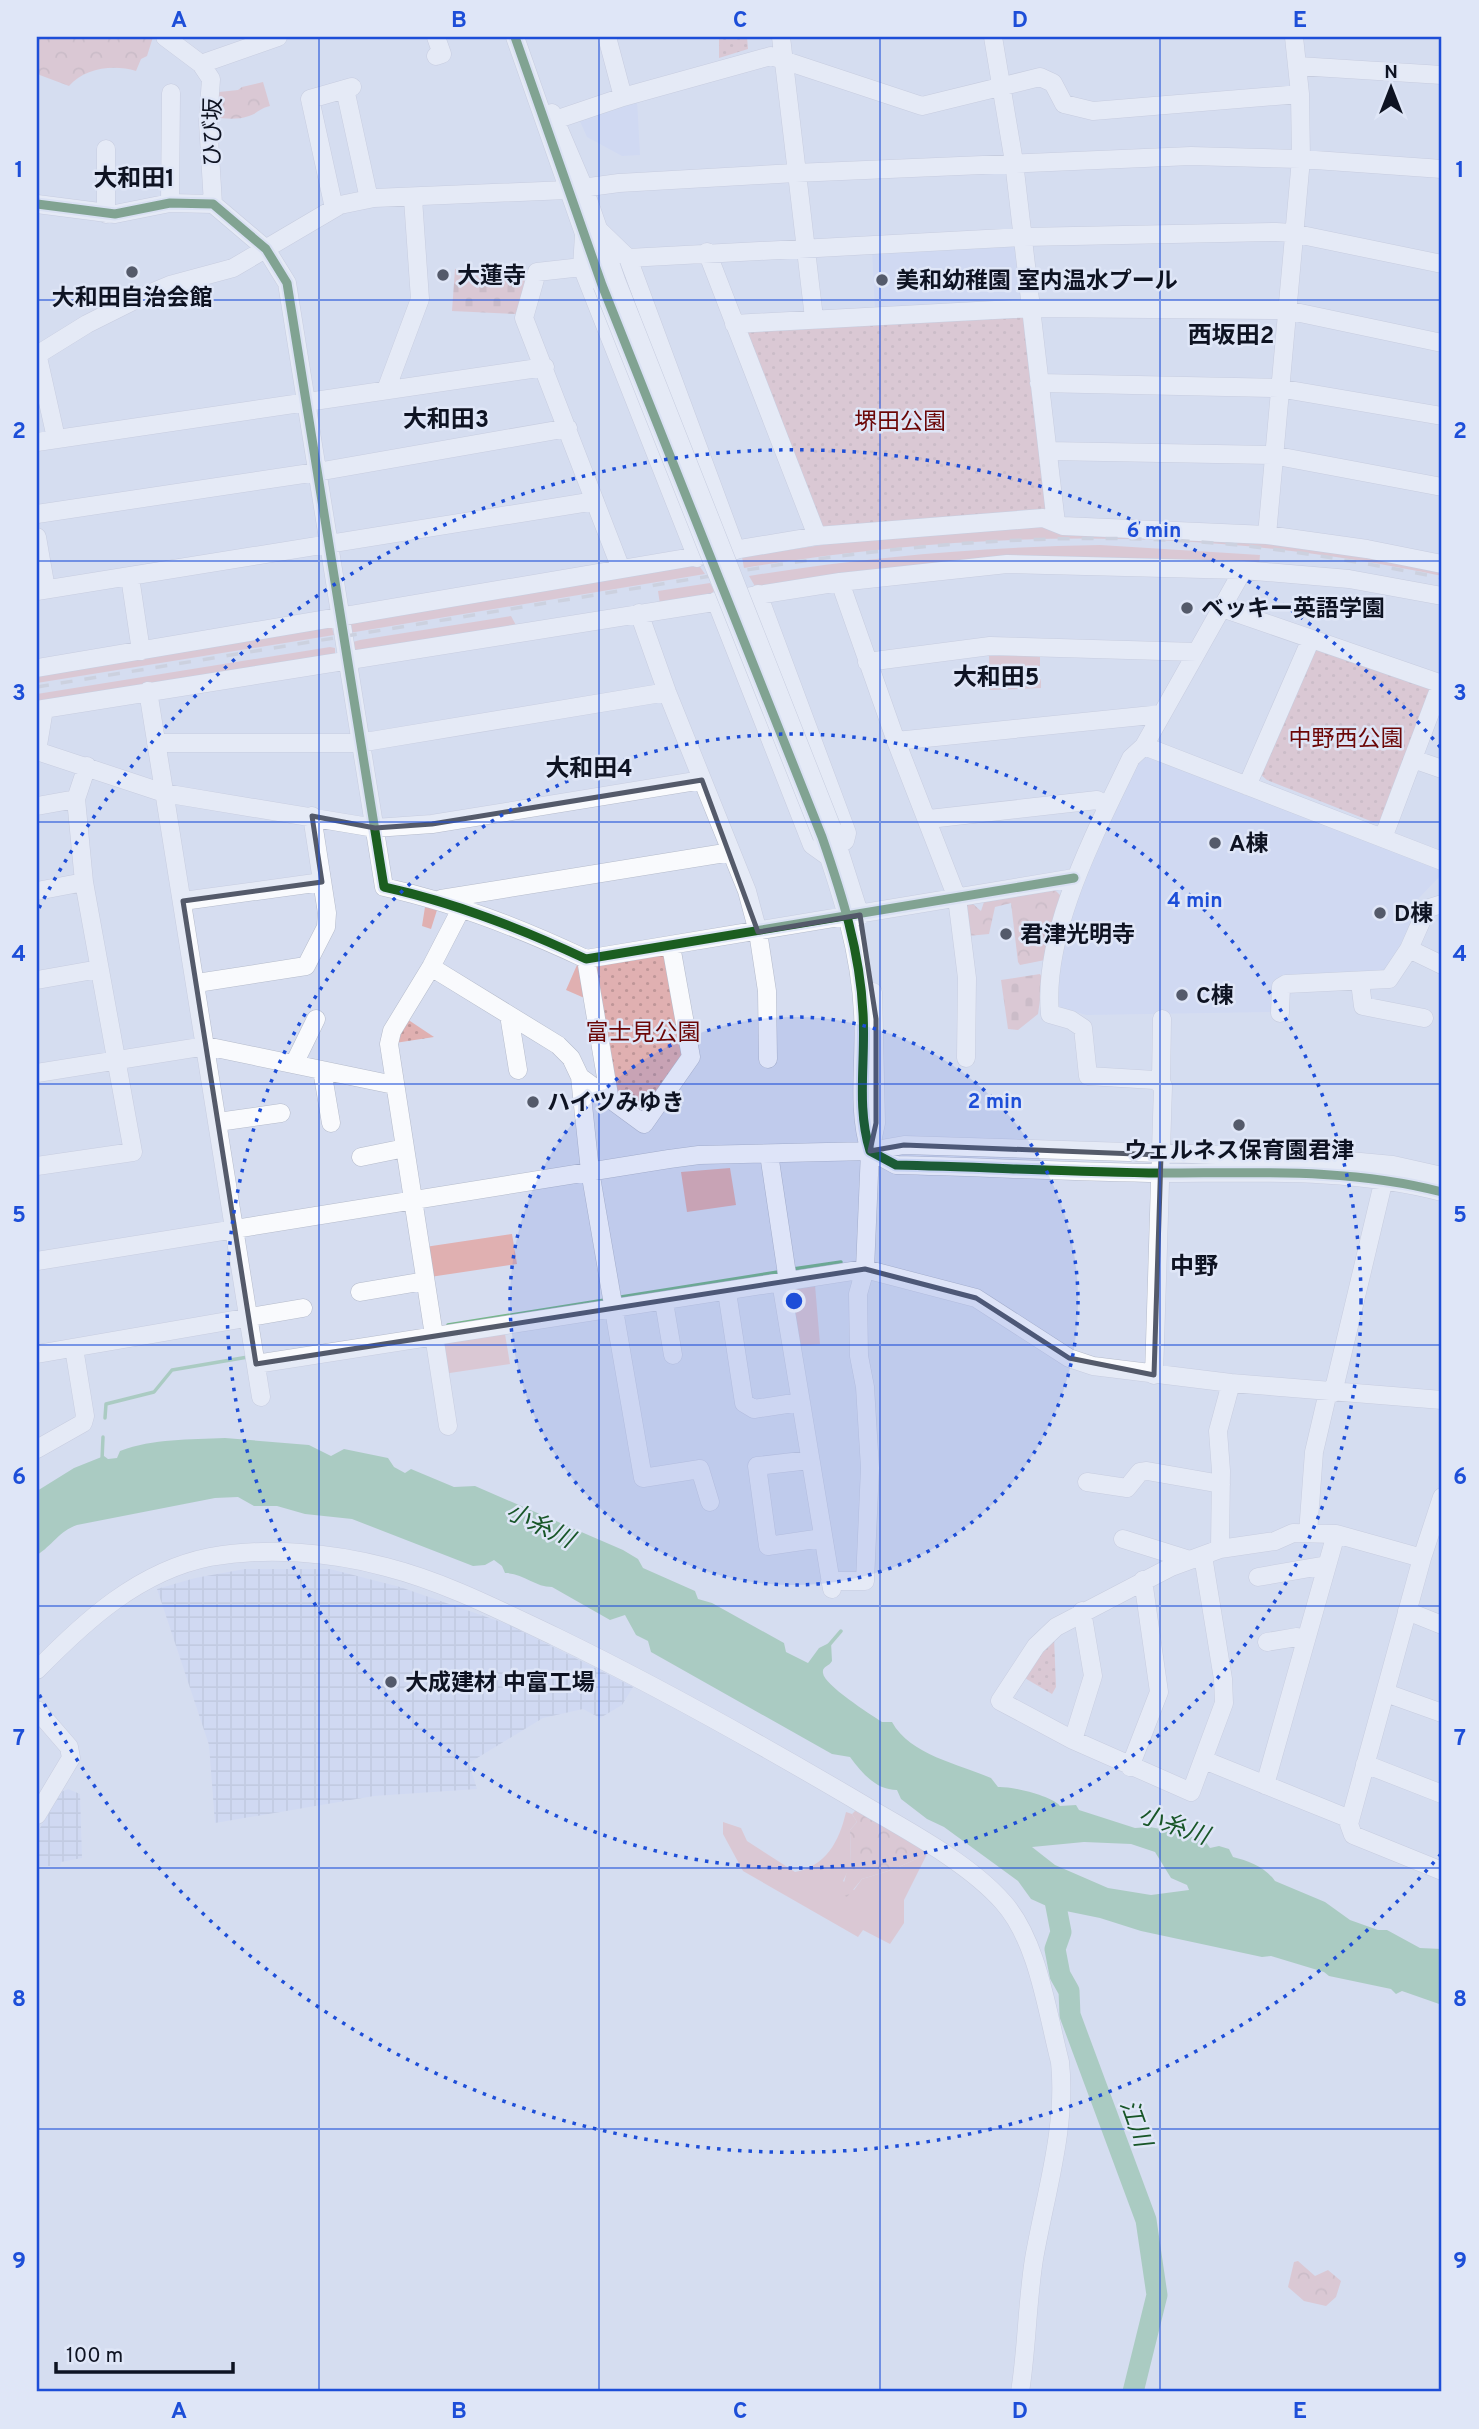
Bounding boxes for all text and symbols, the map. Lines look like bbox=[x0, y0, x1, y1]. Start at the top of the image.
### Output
text: A bbox=[171, 7, 187, 36]
text: B bbox=[451, 7, 467, 36]
text: C bbox=[733, 7, 747, 36]
text: D bbox=[1012, 7, 1028, 36]
text: E bbox=[1293, 7, 1307, 36]
north arrow bbox=[1356, 52, 1426, 122]
text: N bbox=[1384, 61, 1398, 85]
street label: ひび坂 bbox=[199, 97, 230, 167]
text: 1 bbox=[14, 157, 24, 186]
text: 1 bbox=[1455, 157, 1465, 186]
district label: 大和田1 bbox=[93, 165, 175, 195]
place label: 大蓮寺 bbox=[457, 263, 526, 292]
marker: 大和田自治会館 bbox=[124, 264, 140, 280]
marker: 大蓮寺 bbox=[435, 267, 451, 283]
place label: 美和幼稚園 室内温水プール bbox=[896, 268, 1178, 297]
marker: 美和幼稚園 室内温水プール bbox=[874, 272, 890, 288]
place label: 大和田自治会館 bbox=[52, 285, 213, 314]
district label: 西坂田2 bbox=[1188, 322, 1274, 352]
district label: 大和田3 bbox=[403, 406, 489, 436]
park label: 堺田公園 bbox=[854, 409, 946, 438]
text: 2 bbox=[12, 418, 26, 447]
text: 2 bbox=[1453, 418, 1467, 447]
text: 6 min bbox=[1127, 518, 1181, 545]
place label: ベッキー英語学園 bbox=[1201, 596, 1385, 625]
marker: ベッキー英語学園 bbox=[1179, 600, 1195, 616]
district label: 大和田5 bbox=[953, 664, 1039, 694]
text: 3 bbox=[12, 680, 26, 709]
text: 3 bbox=[1453, 680, 1467, 709]
park label: 中野西公園 bbox=[1289, 726, 1404, 755]
district label: 大和田4 bbox=[545, 755, 633, 785]
place label: A棟 bbox=[1229, 831, 1269, 860]
marker: A棟 bbox=[1207, 835, 1223, 851]
text: 4 min bbox=[1167, 888, 1223, 915]
place label: D棟 bbox=[1394, 901, 1433, 930]
marker: D棟 bbox=[1372, 905, 1388, 921]
place label: 君津光明寺 bbox=[1020, 922, 1135, 951]
marker: 君津光明寺 bbox=[998, 926, 1014, 942]
text: 4 bbox=[12, 941, 26, 970]
text: 4 bbox=[1453, 941, 1467, 970]
place label: C棟 bbox=[1196, 983, 1234, 1012]
marker: C棟 bbox=[1174, 987, 1190, 1003]
park label: 富士見公園 bbox=[586, 1020, 701, 1049]
text: 2 min bbox=[968, 1089, 1022, 1116]
place label: ハイツみゆき bbox=[547, 1090, 685, 1119]
marker: ハイツみゆき bbox=[525, 1094, 541, 1110]
marker: ウェルネス保育園君津 bbox=[1231, 1117, 1247, 1133]
place label: ウェルネス保育園君津 bbox=[1124, 1138, 1354, 1167]
text: 5 bbox=[12, 1202, 26, 1231]
text: 5 bbox=[1453, 1202, 1467, 1231]
district label: 中野 bbox=[1170, 1253, 1218, 1283]
centre of rings bbox=[782, 1289, 806, 1313]
text: 6 bbox=[12, 1464, 26, 1493]
text: 6 bbox=[1453, 1464, 1467, 1493]
water label: 小糸川 bbox=[500, 1498, 581, 1557]
place label: 大成建材 中富工場 bbox=[405, 1670, 595, 1699]
marker: 大成建材 中富工場 bbox=[383, 1674, 399, 1690]
text: 7 bbox=[13, 1725, 25, 1754]
text: 7 bbox=[1454, 1725, 1466, 1754]
water label: 小糸川 bbox=[1134, 1801, 1215, 1854]
text: 8 bbox=[12, 1986, 26, 2015]
text: 8 bbox=[1453, 1986, 1467, 2015]
water label: 江川 bbox=[1112, 2096, 1157, 2154]
text: 9 bbox=[12, 2248, 26, 2277]
text: 9 bbox=[1453, 2248, 1467, 2277]
scale bar bbox=[56, 2331, 233, 2375]
text: 100 m bbox=[66, 2343, 123, 2370]
text: A bbox=[171, 2398, 187, 2427]
text: B bbox=[451, 2398, 467, 2427]
text: C bbox=[733, 2398, 747, 2427]
text: D bbox=[1012, 2398, 1028, 2427]
text: E bbox=[1293, 2398, 1307, 2427]

